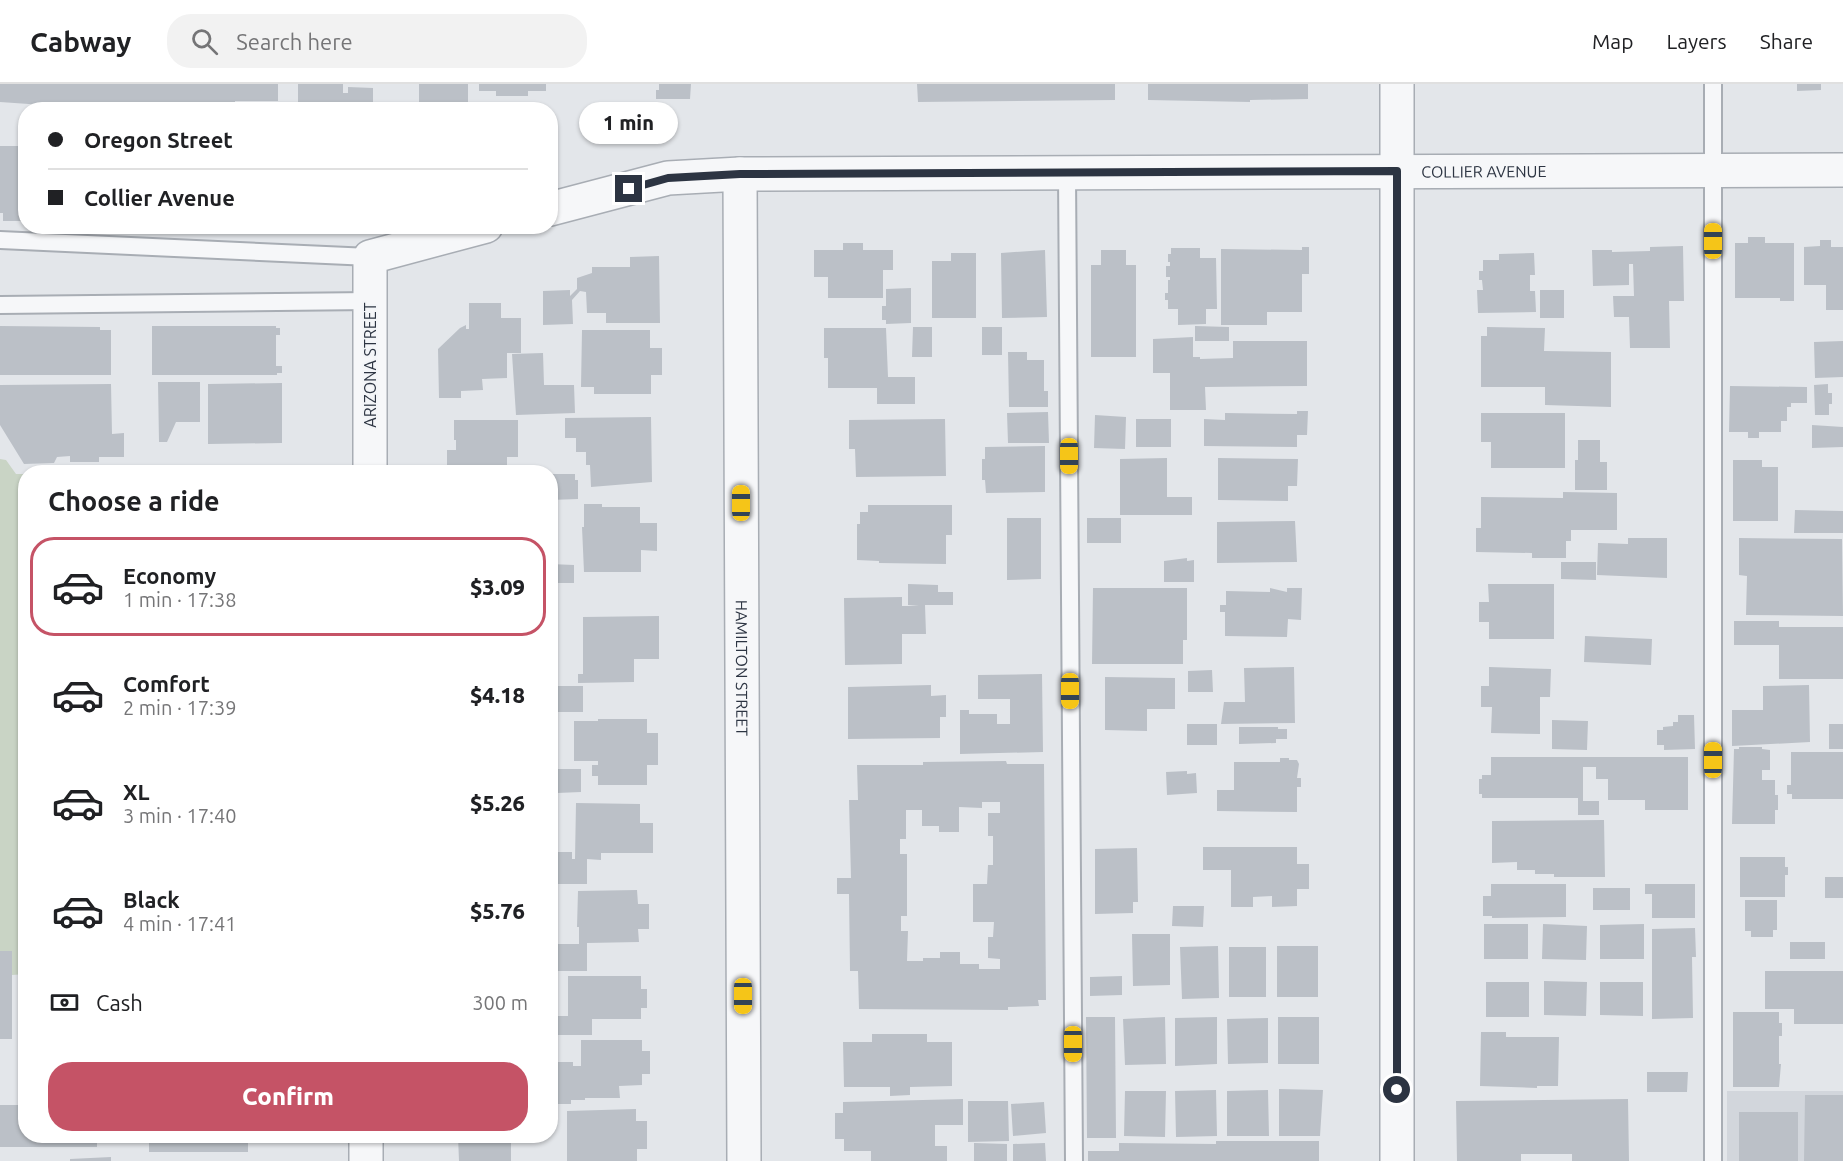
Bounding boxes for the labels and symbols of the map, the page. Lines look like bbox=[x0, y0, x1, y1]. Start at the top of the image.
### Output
callout: 1 min bbox=[580, 102, 678, 144]
street label: COLLIER AVENUE bbox=[1421, 162, 1547, 181]
route end bbox=[615, 175, 642, 202]
car bbox=[1704, 223, 1722, 259]
street label: ARIZONA STREET bbox=[361, 302, 379, 428]
car bbox=[1060, 438, 1078, 474]
car bbox=[732, 485, 750, 521]
street label: HAMILTON STREET bbox=[733, 600, 751, 736]
car bbox=[1061, 673, 1079, 709]
car bbox=[1704, 742, 1722, 778]
car bbox=[734, 978, 752, 1014]
car bbox=[1064, 1026, 1082, 1062]
route start bbox=[1383, 1076, 1410, 1103]

